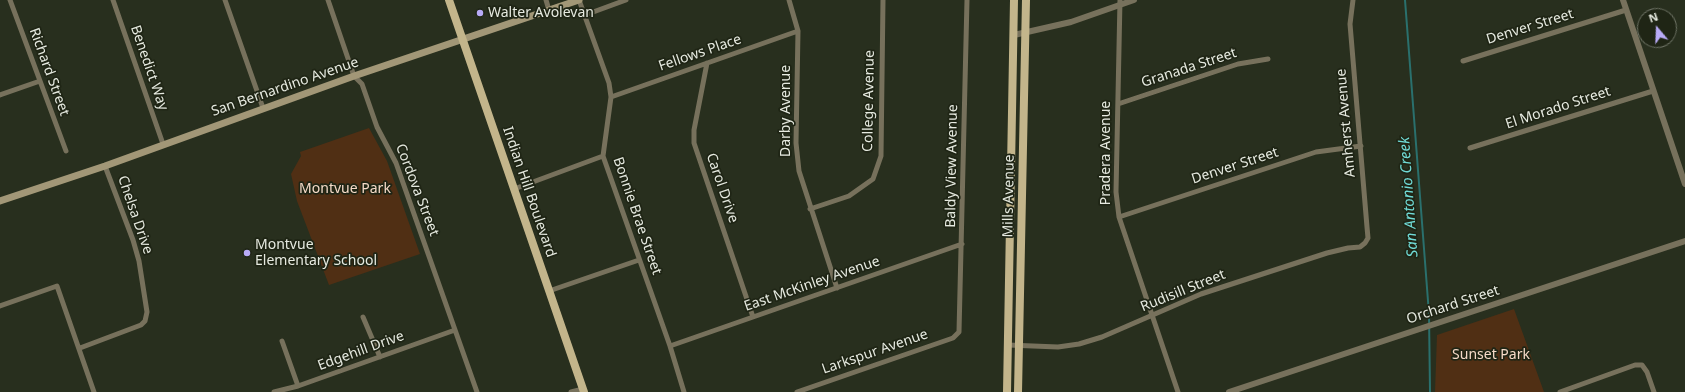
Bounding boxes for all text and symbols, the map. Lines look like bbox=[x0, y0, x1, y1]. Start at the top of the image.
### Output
place label: Walter Avolevan bbox=[488, 5, 594, 21]
street label: Denver Street bbox=[1484, 6, 1576, 48]
marker: Walter Avolevan bbox=[475, 8, 485, 18]
north arrow bbox=[1637, 8, 1677, 48]
text: N bbox=[1647, 9, 1660, 26]
street label: Benedict Way bbox=[127, 23, 171, 113]
street label: Richard Street bbox=[25, 26, 73, 118]
street label: Fellows Place bbox=[656, 31, 744, 75]
street label: Granada Street bbox=[1139, 45, 1239, 91]
street label: College Avenue bbox=[860, 50, 878, 152]
street label: San Bernardino Avenue bbox=[209, 54, 361, 120]
street label: Darby Avenue bbox=[778, 65, 794, 157]
street label: Amherst Avenue bbox=[1333, 68, 1359, 178]
street label: El Morado Street bbox=[1503, 83, 1613, 133]
street label: Pradera Avenue bbox=[1098, 101, 1114, 205]
street label: Baldy View Avenue bbox=[943, 104, 961, 228]
street label: Indian Hill Boulevard bbox=[499, 124, 559, 260]
water label: San Antonio Creek bbox=[1396, 136, 1422, 258]
street label: Cordova Street bbox=[392, 142, 442, 238]
street label: Denver Street bbox=[1189, 144, 1281, 188]
street label: Carol Drive bbox=[702, 151, 742, 225]
street label: Mills Avenue bbox=[1000, 154, 1018, 238]
street label: Bonnie Brae Street bbox=[609, 155, 665, 277]
street label: Chelsa Drive bbox=[114, 174, 156, 256]
park label: Montvue Park bbox=[299, 181, 391, 197]
place label: Montvue Elementary School bbox=[255, 237, 377, 270]
marker: Montvue Elementary School bbox=[242, 248, 252, 258]
street label: East McKinley Avenue bbox=[742, 253, 882, 315]
street label: Rudisill Street bbox=[1138, 266, 1228, 316]
street label: Orchard Street bbox=[1405, 282, 1501, 328]
street label: Larkspur Avenue bbox=[820, 326, 930, 378]
street label: Edgehill Drive bbox=[316, 328, 406, 374]
park label: Sunset Park bbox=[1452, 347, 1530, 363]

